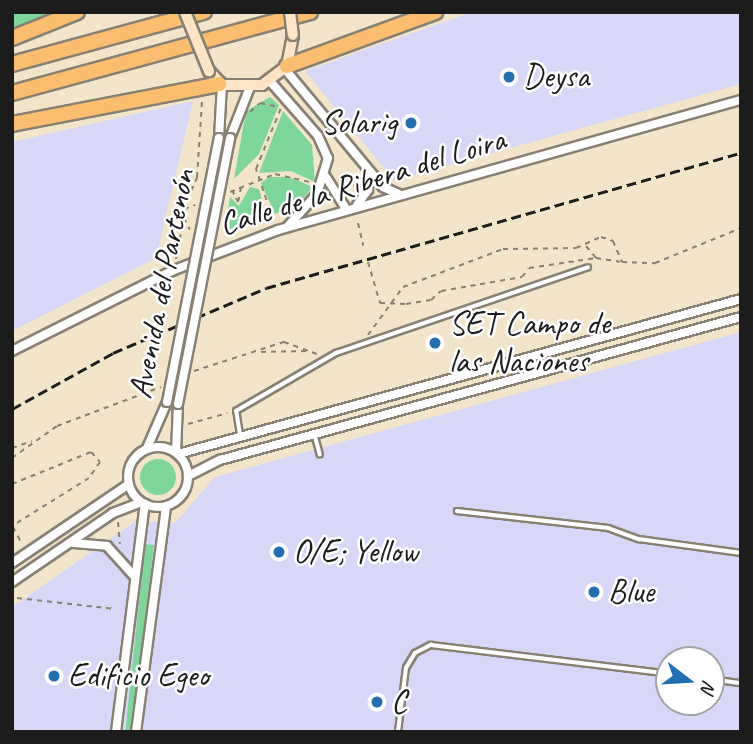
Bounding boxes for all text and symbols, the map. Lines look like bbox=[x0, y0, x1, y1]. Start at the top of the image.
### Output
place label: Deysa bbox=[523, 57, 589, 97]
marker: Deysa bbox=[501, 69, 517, 85]
place label: Solarig bbox=[321, 103, 397, 143]
marker: Solarig bbox=[403, 115, 419, 131]
street label: Calle de la Ribera del Loira bbox=[214, 120, 510, 244]
street label: Avenida del Partenón bbox=[120, 165, 204, 403]
place label: SET Campo de las Naciones bbox=[449, 304, 610, 382]
marker: SET Campo de las Naciones bbox=[427, 335, 443, 351]
place label: O/E; Yellow bbox=[293, 532, 418, 572]
marker: O/E; Yellow bbox=[271, 544, 287, 560]
place label: Blue bbox=[608, 572, 654, 612]
marker: Blue bbox=[586, 584, 602, 600]
north arrow bbox=[655, 646, 725, 716]
place label: Edificio Egeo bbox=[68, 656, 209, 696]
marker: Edificio Egeo bbox=[46, 668, 62, 684]
text: N bbox=[695, 677, 721, 696]
place label: C bbox=[391, 682, 407, 722]
marker: C bbox=[369, 694, 385, 710]

